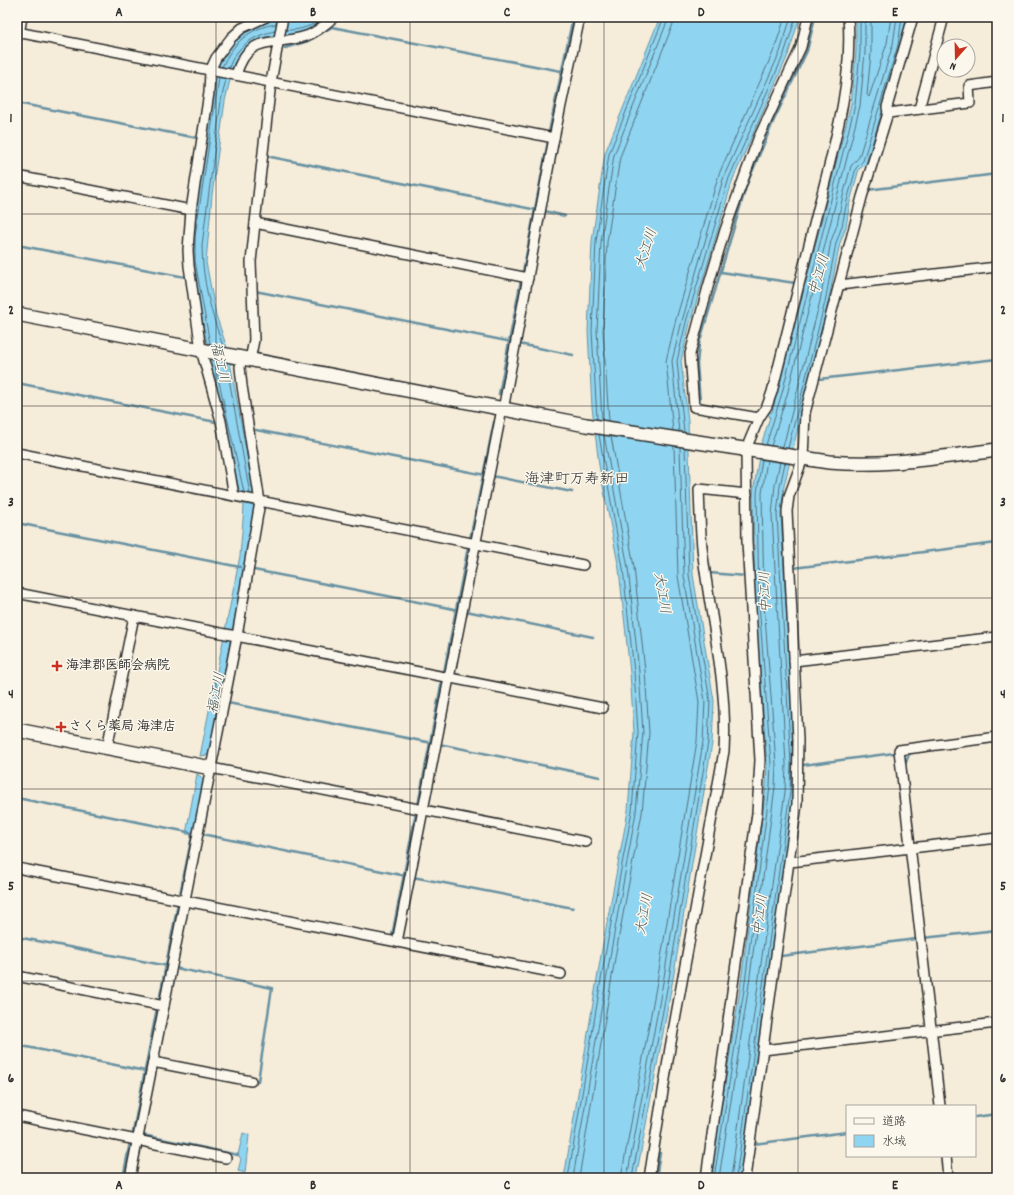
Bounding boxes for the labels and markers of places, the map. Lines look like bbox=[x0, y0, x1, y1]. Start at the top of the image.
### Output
place label: 海津郡医師会病院 bbox=[66, 657, 170, 676]
marker: 海津郡医師会病院 bbox=[51, 660, 63, 672]
place label: さくら薬局 海津店 bbox=[69, 718, 176, 737]
marker: さくら薬局 海津店 bbox=[56, 722, 66, 732]

